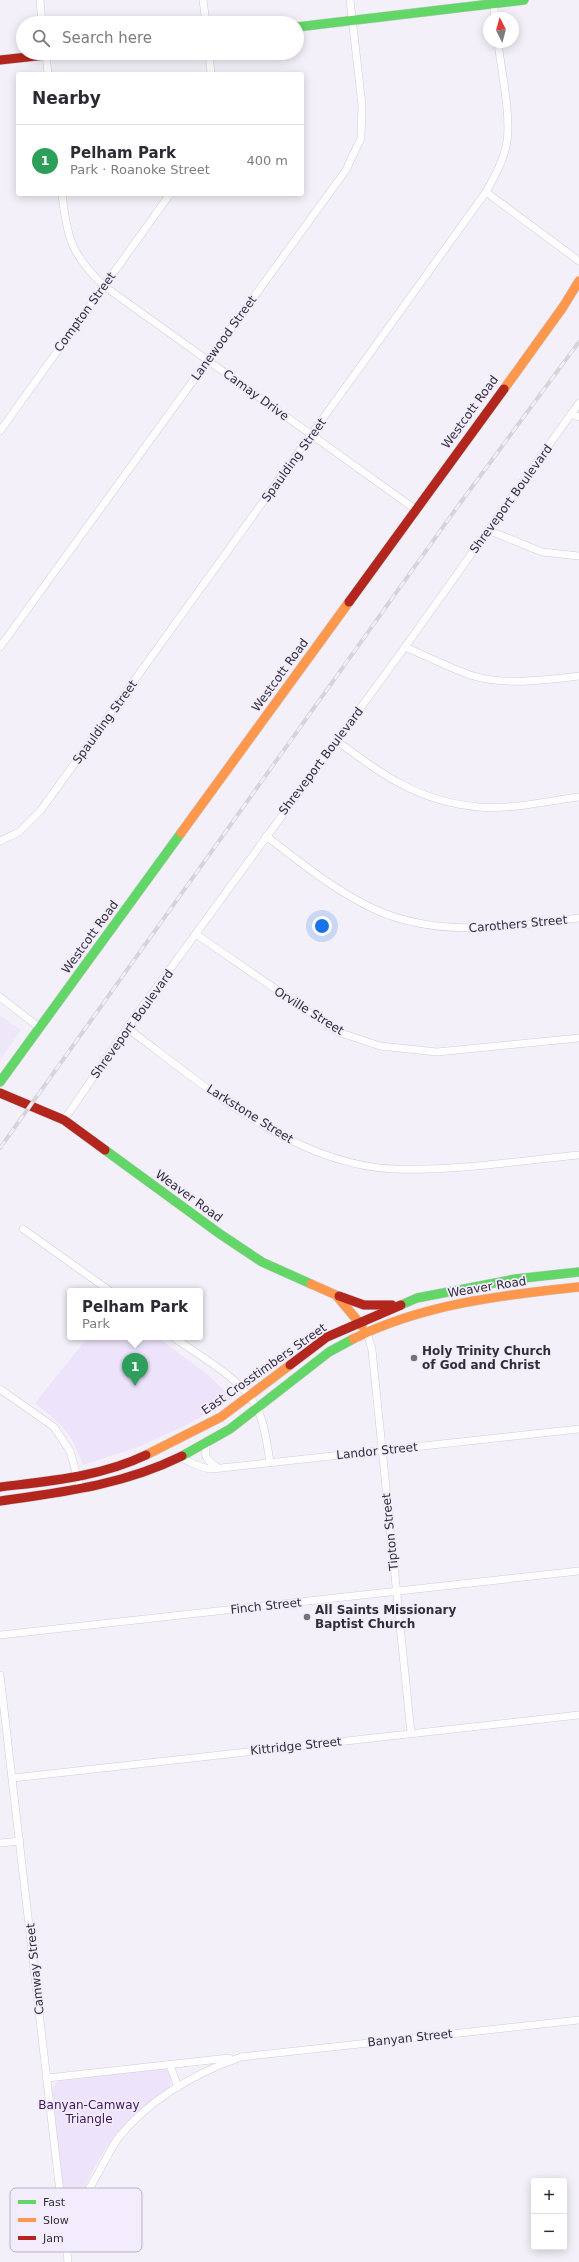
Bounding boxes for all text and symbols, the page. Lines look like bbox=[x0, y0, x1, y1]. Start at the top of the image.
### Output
north arrow bbox=[483, 12, 519, 48]
search box bbox=[16, 16, 304, 60]
icon: search bbox=[30, 27, 52, 49]
text: Search here bbox=[62, 29, 152, 47]
text: Nearby bbox=[32, 88, 101, 108]
text: Pelham Park bbox=[70, 144, 176, 162]
text: 1 bbox=[40, 153, 50, 168]
text: 400 m bbox=[246, 153, 288, 168]
text: Park · Roanoke Street bbox=[70, 162, 210, 177]
street label: Compton Street bbox=[51, 269, 119, 355]
street label: Lanewood Street bbox=[189, 293, 260, 383]
street label: Camay Drive bbox=[220, 367, 292, 423]
street label: Westcott Road bbox=[439, 373, 501, 451]
street label: Spaulding Street bbox=[259, 415, 329, 505]
street label: Shreveport Boulevard bbox=[467, 442, 555, 556]
street label: Westcott Road bbox=[249, 636, 311, 714]
street label: Spaulding Street bbox=[70, 677, 140, 767]
street label: Shreveport Boulevard bbox=[276, 705, 366, 817]
street label: Westcott Road bbox=[59, 898, 121, 976]
street label: Carothers Street bbox=[468, 913, 568, 935]
your location bbox=[312, 916, 332, 936]
street label: Shreveport Boulevard bbox=[88, 967, 176, 1081]
street label: Orville Street bbox=[272, 984, 347, 1038]
street label: Larkstone Street bbox=[204, 1082, 296, 1146]
street label: Weaver Road bbox=[153, 1167, 225, 1225]
street label: Weaver Road bbox=[447, 1274, 527, 1300]
popup bbox=[67, 1288, 203, 1340]
text: Pelham Park bbox=[82, 1298, 188, 1316]
text: Park bbox=[82, 1316, 110, 1331]
street label: East Crosstimbers Street bbox=[199, 1320, 329, 1417]
place label: Holy Trinity Church of God and Christ bbox=[422, 1344, 551, 1372]
pin: 1 bbox=[122, 1353, 148, 1386]
marker: Holy Trinity Church of God and Christ bbox=[409, 1353, 419, 1363]
street label: Landor Street bbox=[336, 1440, 419, 1462]
street label: Tipton Street bbox=[379, 1492, 401, 1572]
street label: Finch Street bbox=[230, 1595, 303, 1617]
place label: All Saints Missionary Baptist Church bbox=[315, 1603, 456, 1631]
marker: All Saints Missionary Baptist Church bbox=[302, 1612, 312, 1622]
street label: Kittridge Street bbox=[250, 1734, 343, 1758]
street label: Camway Street bbox=[23, 1922, 47, 2015]
street label: Banyan Street bbox=[367, 2027, 454, 2049]
park label: Banyan-Camway Triangle bbox=[38, 2098, 140, 2126]
map controls bbox=[531, 2178, 567, 2250]
button: + bbox=[531, 2178, 567, 2214]
legend bbox=[10, 2188, 142, 2252]
text: Fast bbox=[43, 2196, 66, 2209]
text: Slow bbox=[43, 2214, 69, 2227]
button: − bbox=[531, 2214, 567, 2250]
text: Jam bbox=[42, 2232, 64, 2245]

